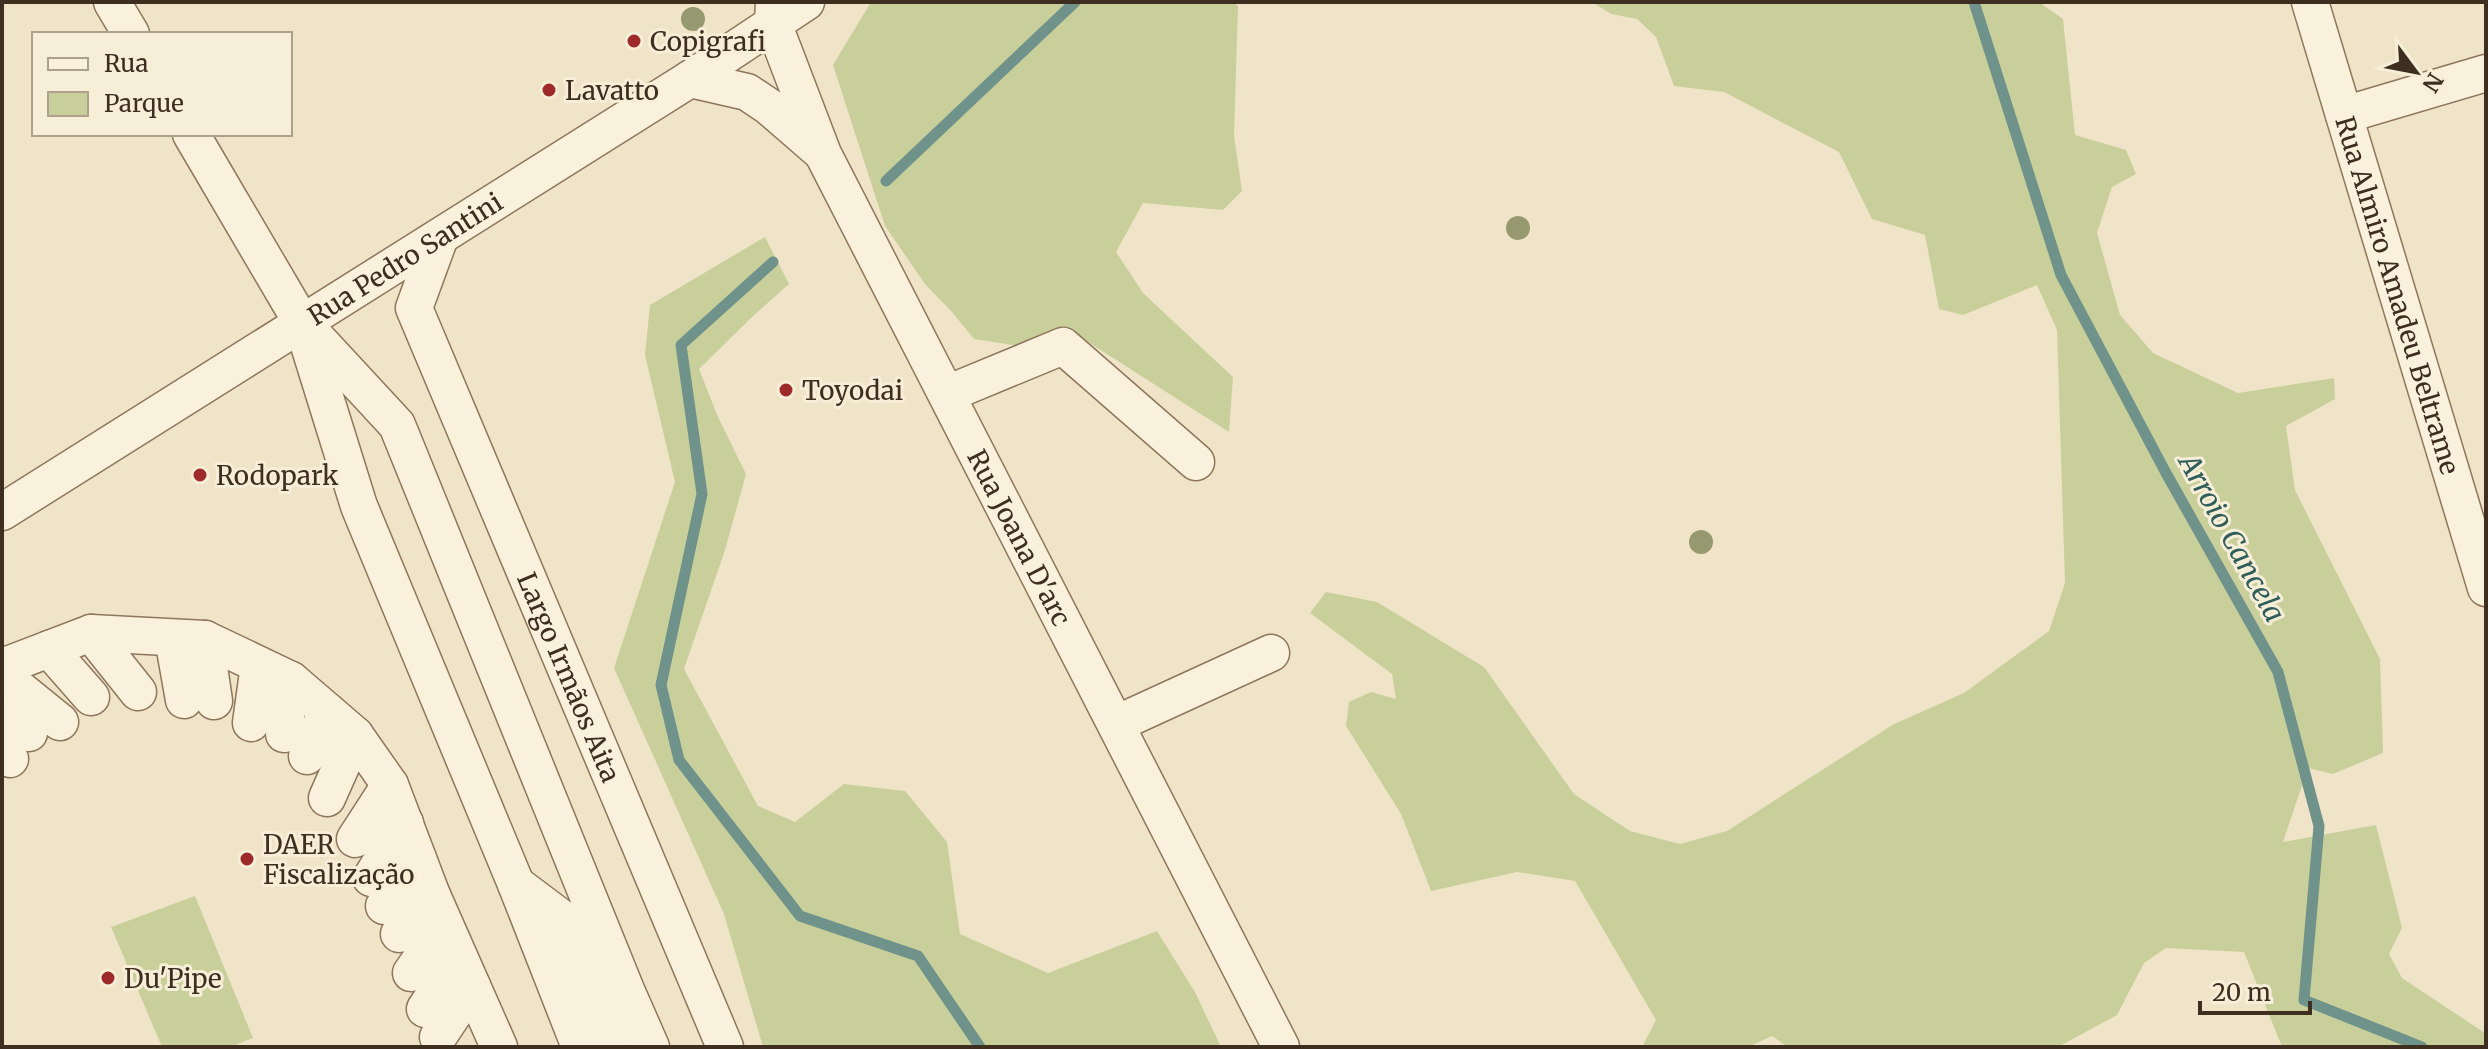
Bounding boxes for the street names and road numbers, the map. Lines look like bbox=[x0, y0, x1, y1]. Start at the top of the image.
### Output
street label: Rua Almiro Amadeu Beltrame bbox=[2329, 112, 2467, 478]
street label: Rua Pedro Santini bbox=[301, 185, 508, 332]
street label: Rua Joana D'arc bbox=[961, 444, 1078, 631]
street label: Largo Irmãos Aita bbox=[511, 567, 628, 787]

